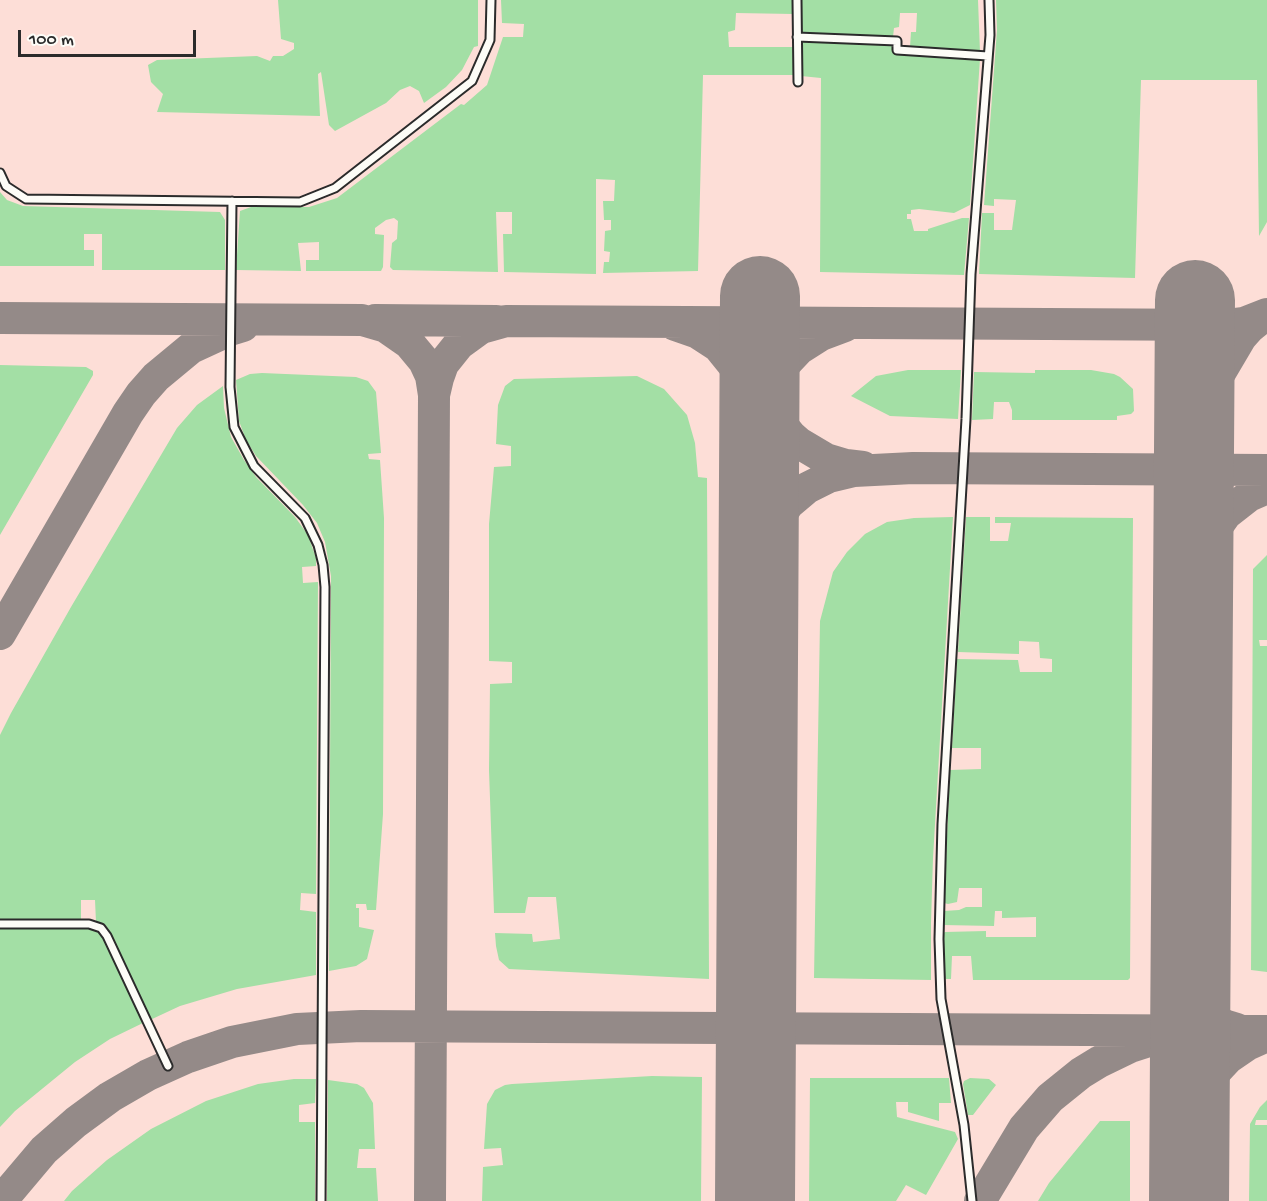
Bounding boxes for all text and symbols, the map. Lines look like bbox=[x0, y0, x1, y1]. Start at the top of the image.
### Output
scale bar bbox=[21, 18, 200, 56]
text: 100 m bbox=[29, 30, 74, 51]

